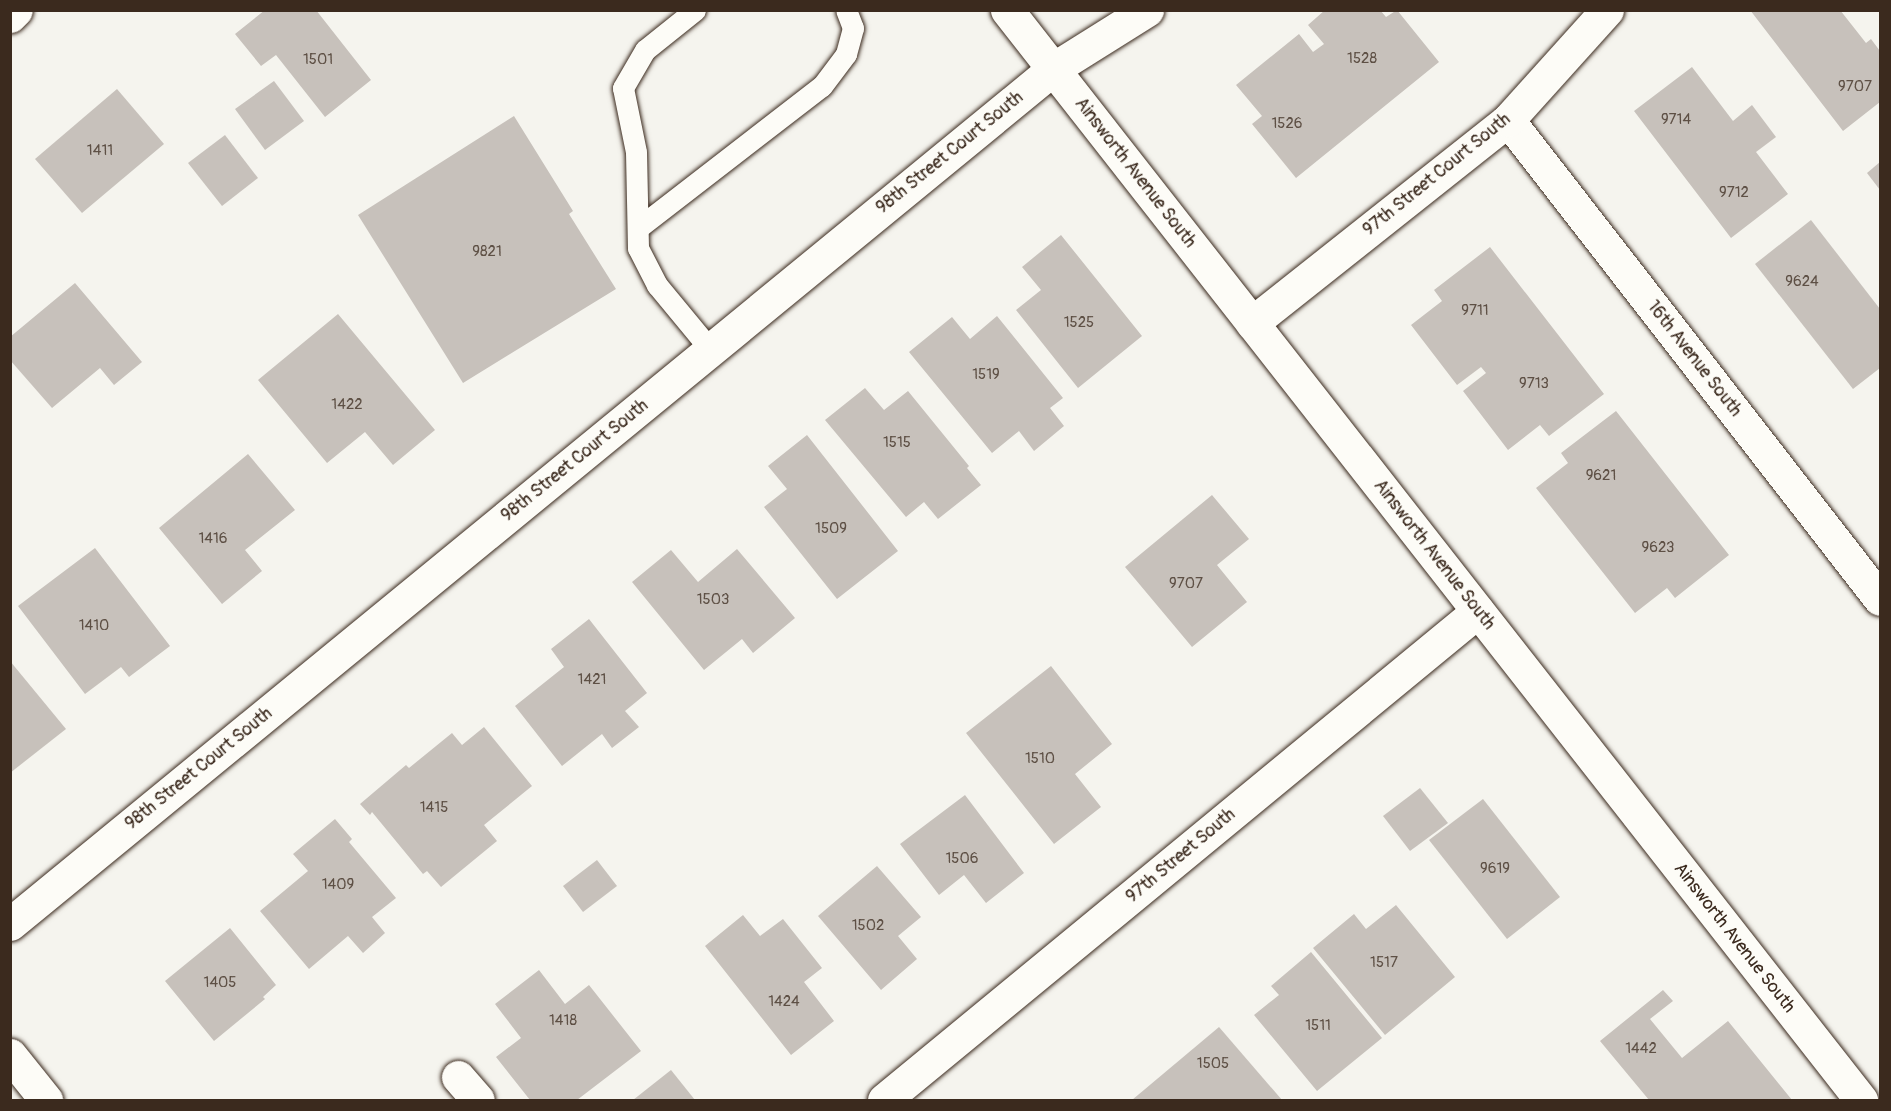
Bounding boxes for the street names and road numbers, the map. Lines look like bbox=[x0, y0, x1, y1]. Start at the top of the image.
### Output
street label: 98th Street Court South bbox=[872, 87, 1028, 219]
street label: Ainsworth Avenue South bbox=[1070, 94, 1200, 252]
street label: 97th Street Court South bbox=[1359, 109, 1515, 241]
street label: 16th Avenue South bbox=[1642, 297, 1746, 421]
street label: 98th Street Court South bbox=[497, 395, 653, 527]
street label: Ainsworth Avenue South bbox=[1369, 476, 1499, 634]
street label: 98th Street Court South bbox=[121, 703, 277, 835]
street label: 97th Street South bbox=[1122, 804, 1240, 908]
street label: Ainsworth Avenue South bbox=[1669, 859, 1799, 1017]

